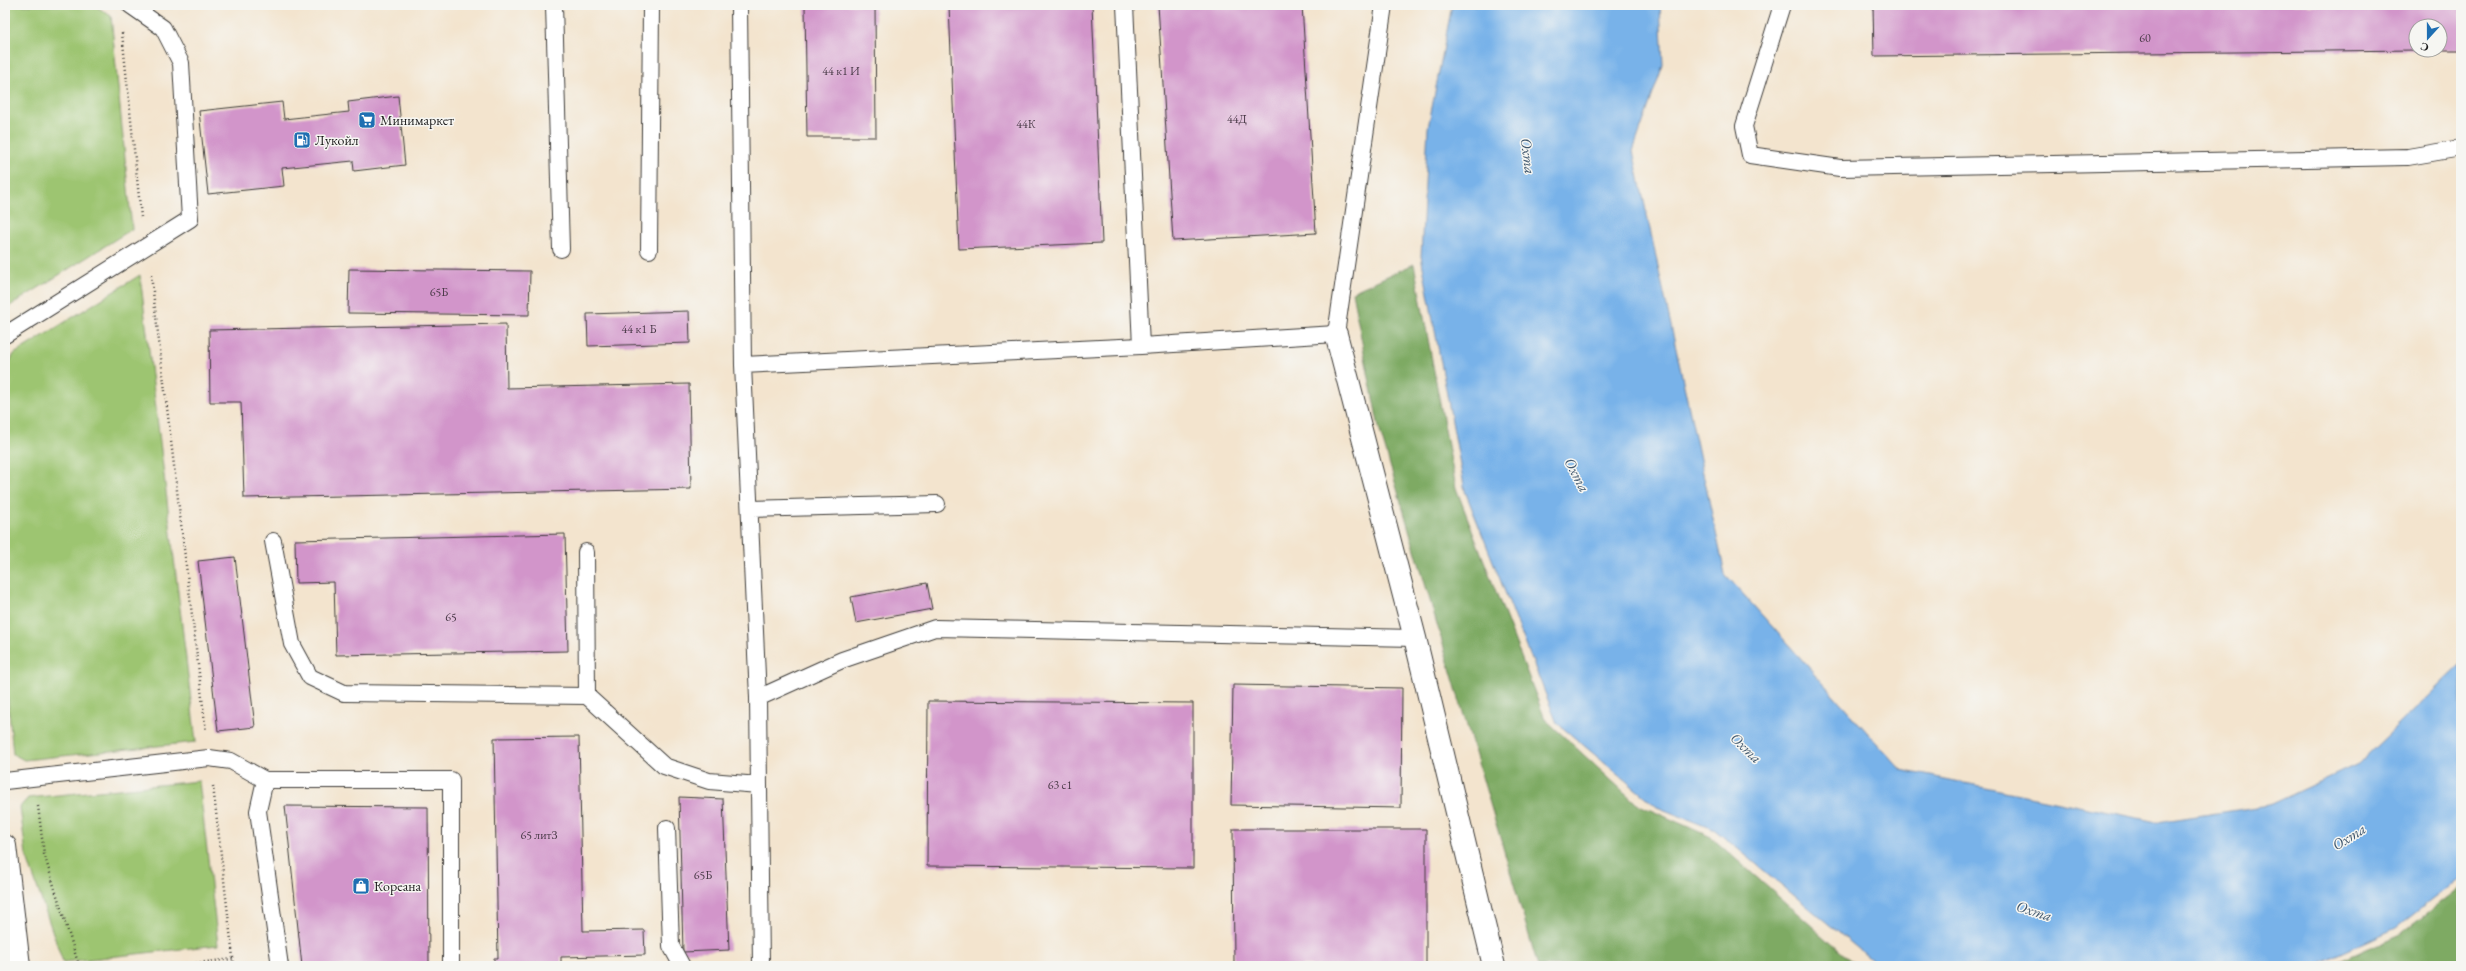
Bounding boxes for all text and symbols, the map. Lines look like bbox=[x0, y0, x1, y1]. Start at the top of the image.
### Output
north arrow bbox=[2408, 18, 2448, 58]
house number: 60 bbox=[2139, 30, 2151, 46]
text: С bbox=[2418, 39, 2431, 55]
house number: 44 к1 И bbox=[822, 63, 860, 79]
supermarket icon: Минимаркет bbox=[357, 110, 377, 130]
place label: Минимаркет bbox=[380, 111, 454, 129]
house number: 44Д bbox=[1227, 111, 1247, 127]
house number: 44К bbox=[1016, 116, 1036, 132]
fuel station icon: Лукойл bbox=[292, 130, 312, 150]
place label: Лукойл bbox=[315, 131, 359, 149]
water label: Охта bbox=[1517, 137, 1540, 175]
house number: 65Б bbox=[430, 284, 448, 300]
house number: 44 к1 Б bbox=[622, 321, 656, 337]
water label: Охта bbox=[1561, 454, 1594, 495]
house number: 65 bbox=[445, 609, 457, 625]
water label: Охта bbox=[1727, 728, 1766, 767]
house number: 63 с1 bbox=[1048, 777, 1073, 793]
water label: Охта bbox=[2328, 819, 2369, 854]
house number: 65 литЗ bbox=[520, 827, 558, 843]
house number: 65Б bbox=[694, 867, 712, 883]
shop icon: Кореана bbox=[351, 876, 371, 896]
place label: Кореана bbox=[374, 877, 422, 895]
water label: Охта bbox=[2014, 896, 2054, 925]

